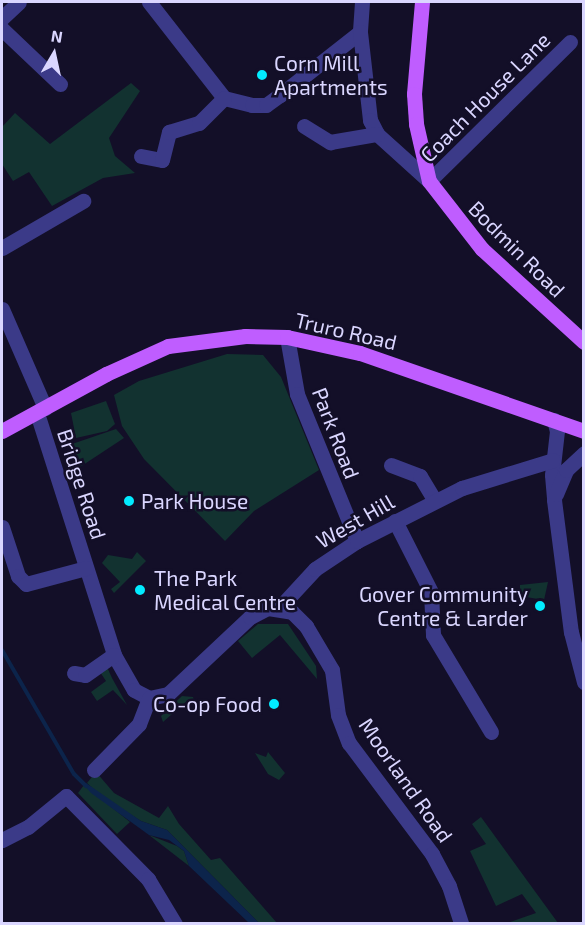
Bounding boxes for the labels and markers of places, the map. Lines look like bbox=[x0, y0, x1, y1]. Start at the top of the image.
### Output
place label: Corn Mill Apartments bbox=[274, 50, 388, 100]
marker: Corn Mill Apartments bbox=[255, 68, 269, 82]
place label: Park House bbox=[141, 488, 248, 514]
marker: Park House bbox=[122, 494, 136, 508]
place label: The Park Medical Centre bbox=[154, 565, 297, 615]
marker: The Park Medical Centre bbox=[131, 581, 149, 599]
place label: Gover Community Centre & Larder bbox=[358, 581, 528, 631]
marker: Gover Community Centre & Larder bbox=[533, 599, 547, 613]
place label: Co-op Food bbox=[153, 691, 262, 717]
marker: Co-op Food bbox=[267, 697, 281, 711]

